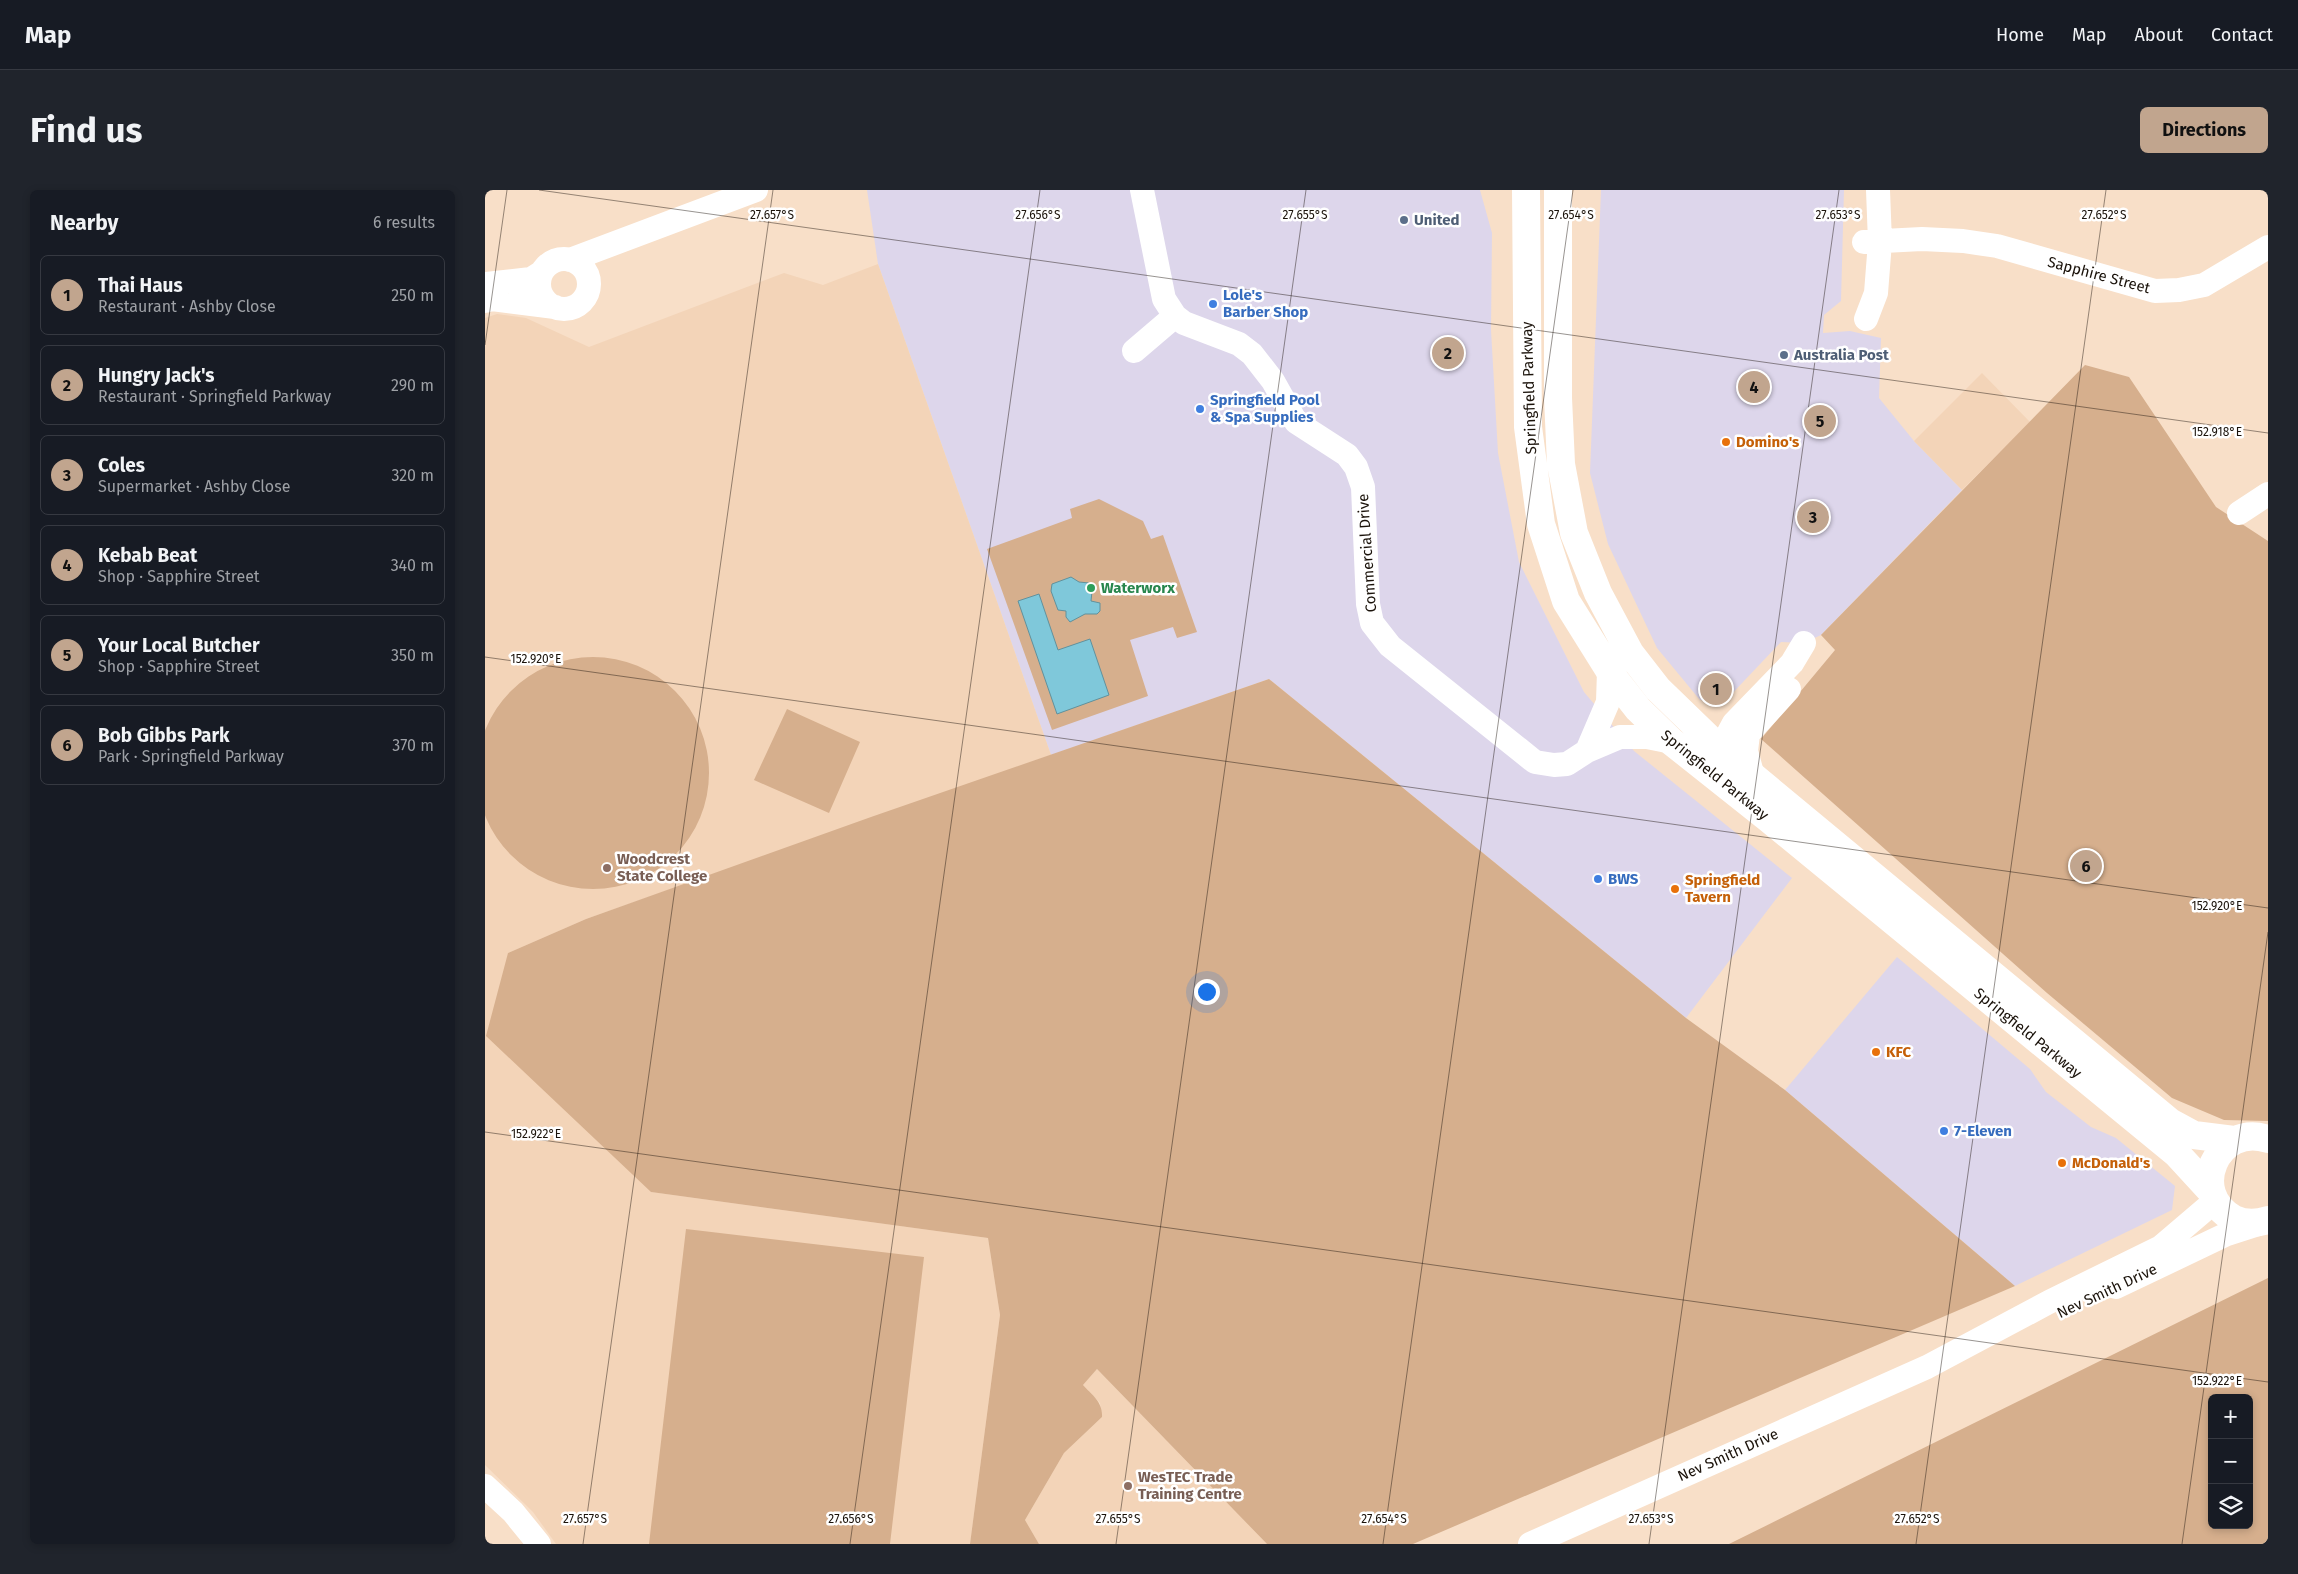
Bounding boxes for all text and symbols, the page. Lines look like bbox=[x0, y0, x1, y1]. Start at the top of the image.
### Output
text: Map bbox=[25, 21, 71, 49]
text: Home bbox=[1996, 24, 2044, 46]
text: Map bbox=[2072, 24, 2106, 46]
text: About bbox=[2134, 24, 2183, 46]
text: Contact bbox=[2211, 24, 2273, 46]
button: Directions bbox=[2140, 107, 2268, 153]
text: Find us bbox=[30, 109, 142, 151]
text: 27.657°S bbox=[750, 208, 795, 222]
text: 27.656°S bbox=[1015, 208, 1061, 222]
text: 27.655°S bbox=[1283, 208, 1328, 222]
text: 27.654°S bbox=[1548, 208, 1594, 222]
text: 27.653°S bbox=[1816, 208, 1861, 222]
text: 27.652°S bbox=[2082, 208, 2127, 222]
text: Nearby bbox=[50, 210, 118, 236]
place label: United bbox=[1414, 211, 1459, 229]
text: 6 results bbox=[373, 213, 435, 232]
marker: United bbox=[1398, 214, 1410, 226]
street label: Sapphire Street bbox=[2046, 253, 2153, 297]
text: Thai Haus bbox=[98, 274, 183, 297]
text: 1 bbox=[63, 286, 71, 305]
text: 250 m bbox=[391, 286, 434, 305]
place label: Lole's Barber Shop bbox=[1223, 286, 1308, 321]
text: Restaurant · Ashby Close bbox=[98, 297, 276, 316]
marker: Lole's Barber Shop bbox=[1207, 298, 1219, 310]
street label: Springfield Parkway bbox=[1518, 321, 1540, 455]
pin: 2 bbox=[1432, 334, 1464, 372]
place label: Australia Post bbox=[1793, 346, 1889, 364]
marker: Australia Post bbox=[1778, 349, 1790, 361]
text: Hungry Jack's bbox=[98, 364, 214, 387]
pin: 4 bbox=[1738, 368, 1770, 406]
text: 2 bbox=[63, 376, 71, 395]
text: 290 m bbox=[391, 376, 434, 395]
text: Restaurant · Springfield Parkway bbox=[98, 387, 331, 406]
place label: Springfield Pool & Spa Supplies bbox=[1210, 391, 1320, 426]
pin: 5 bbox=[1804, 402, 1836, 440]
marker: Springfield Pool & Spa Supplies bbox=[1194, 403, 1206, 415]
text: 152.918°E bbox=[2192, 425, 2242, 439]
place label: Domino's bbox=[1736, 433, 1799, 451]
marker: Domino's bbox=[1720, 436, 1732, 448]
text: Coles bbox=[98, 454, 145, 477]
text: 3 bbox=[63, 466, 71, 485]
text: 320 m bbox=[391, 466, 434, 485]
text: Supermarket · Ashby Close bbox=[98, 477, 290, 496]
street label: Commercial Drive bbox=[1354, 493, 1380, 613]
pin: 3 bbox=[1797, 498, 1829, 536]
text: Kebab Beat bbox=[98, 544, 197, 567]
text: 4 bbox=[62, 556, 72, 575]
text: 340 m bbox=[391, 556, 434, 575]
text: Shop · Sapphire Street bbox=[98, 567, 260, 586]
place label: Waterworx bbox=[1101, 579, 1175, 597]
marker: Waterworx bbox=[1085, 582, 1097, 594]
text: Your Local Butcher bbox=[98, 634, 260, 657]
text: 5 bbox=[63, 646, 71, 665]
text: 350 m bbox=[391, 646, 434, 665]
text: 152.920°E bbox=[511, 652, 561, 666]
text: Shop · Sapphire Street bbox=[98, 657, 260, 676]
pin: 1 bbox=[1700, 670, 1732, 708]
text: Bob Gibbs Park bbox=[98, 724, 230, 747]
street label: Springfield Parkway bbox=[1658, 726, 1773, 824]
text: 6 bbox=[62, 736, 72, 755]
text: 370 m bbox=[392, 736, 434, 755]
text: Park · Springfield Parkway bbox=[98, 747, 284, 766]
pin: 6 bbox=[2070, 847, 2102, 885]
place label: Woodcrest State College bbox=[617, 850, 707, 885]
marker: Woodcrest State College bbox=[601, 862, 613, 874]
place label: BWS bbox=[1608, 870, 1639, 888]
place label: Springfield Tavern bbox=[1685, 871, 1760, 906]
marker: BWS bbox=[1592, 873, 1604, 885]
marker: Springfield Tavern bbox=[1669, 883, 1681, 895]
text: 152.920°E bbox=[2192, 899, 2242, 913]
your location bbox=[1194, 979, 1220, 1005]
street label: Springfield Parkway bbox=[1971, 984, 2086, 1082]
place label: KFC bbox=[1886, 1043, 1912, 1061]
marker: KFC bbox=[1870, 1046, 1882, 1058]
place label: 7-Eleven bbox=[1954, 1122, 2012, 1140]
marker: 7-Eleven bbox=[1938, 1125, 1950, 1137]
text: 152.922°E bbox=[511, 1127, 561, 1141]
place label: McDonald's bbox=[2072, 1154, 2150, 1172]
marker: McDonald's bbox=[2056, 1157, 2068, 1169]
street label: Nev Smith Drive bbox=[2054, 1260, 2160, 1322]
text: 152.922°E bbox=[2192, 1374, 2242, 1388]
map controls bbox=[2208, 1394, 2253, 1529]
button: + bbox=[2208, 1394, 2253, 1439]
street label: Nev Smith Drive bbox=[1675, 1425, 1781, 1485]
button: − bbox=[2208, 1439, 2253, 1484]
place label: WesTEC Trade Training Centre bbox=[1138, 1468, 1242, 1503]
marker: WesTEC Trade Training Centre bbox=[1122, 1480, 1134, 1492]
button: layers bbox=[2208, 1484, 2253, 1529]
text: 27.657°S bbox=[563, 1512, 608, 1526]
text: 27.656°S bbox=[828, 1512, 874, 1526]
text: 27.655°S bbox=[1096, 1512, 1141, 1526]
text: 27.654°S bbox=[1361, 1512, 1407, 1526]
text: 27.653°S bbox=[1629, 1512, 1674, 1526]
text: 27.652°S bbox=[1895, 1512, 1940, 1526]

